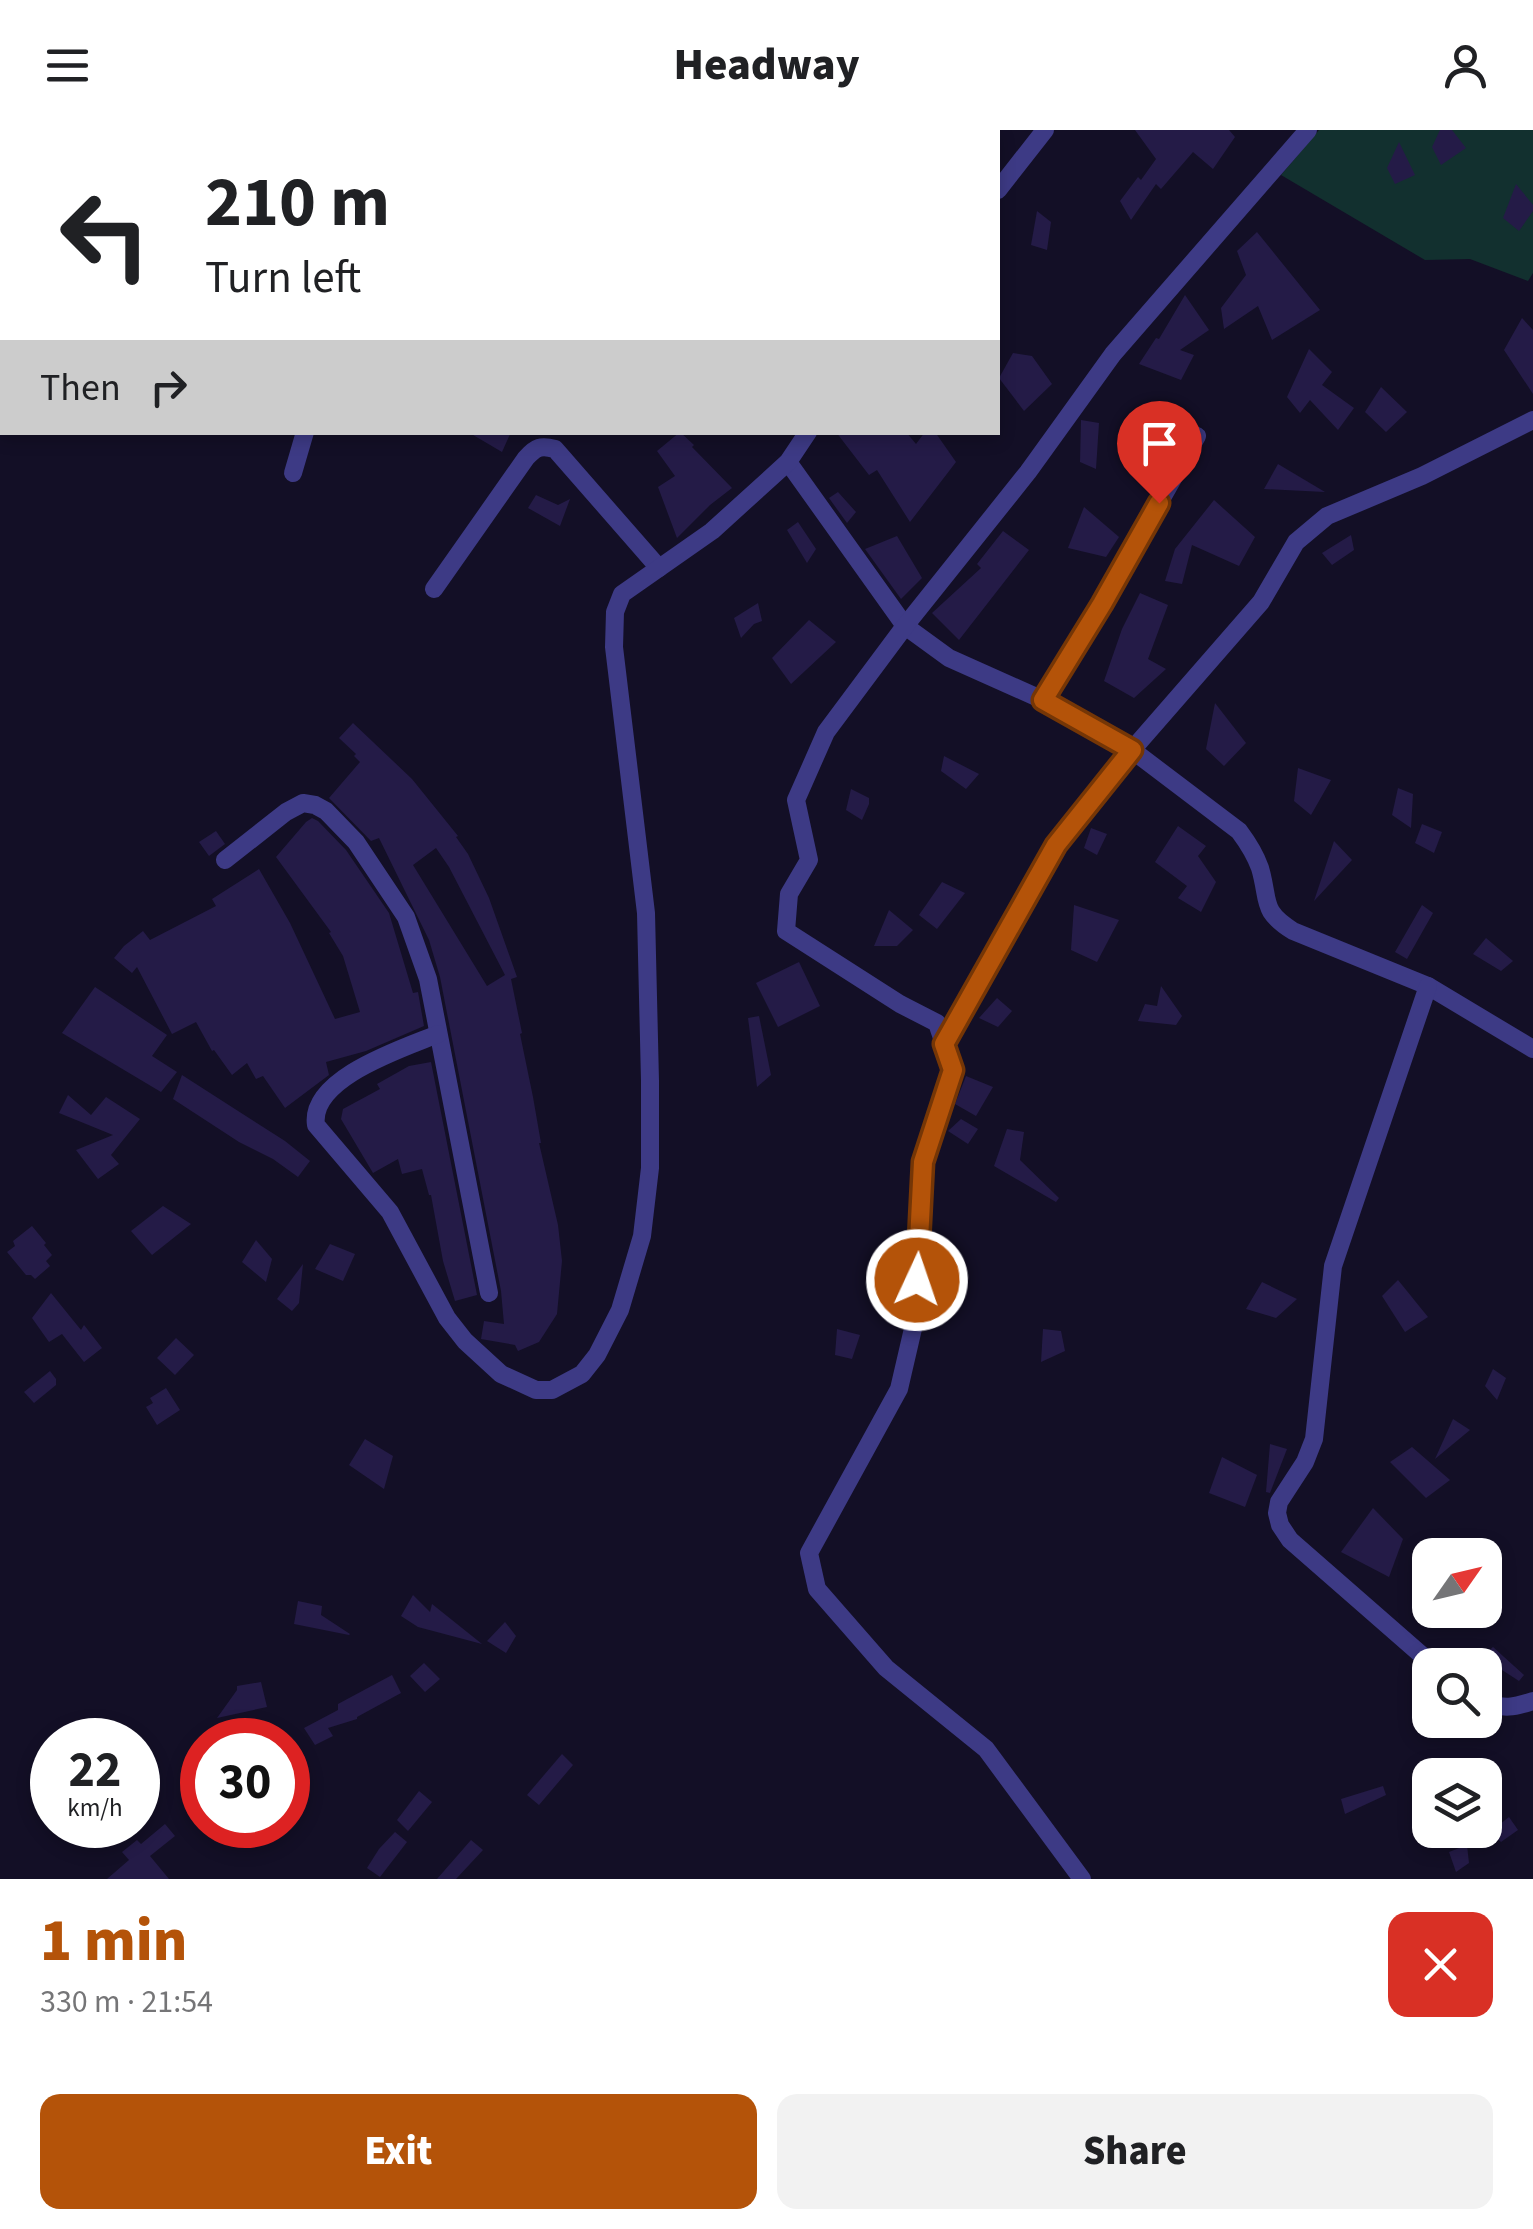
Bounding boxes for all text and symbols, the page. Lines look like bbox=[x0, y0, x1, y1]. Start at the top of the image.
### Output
text: Headway bbox=[673, 33, 860, 97]
icon: menu bbox=[40, 38, 95, 93]
icon: person bbox=[1438, 38, 1493, 93]
text: 210 m bbox=[205, 153, 390, 253]
icon: left bbox=[40, 170, 170, 300]
text: Turn left bbox=[205, 246, 361, 310]
icon: right bbox=[141, 360, 196, 415]
text: Then bbox=[40, 361, 121, 415]
pin bbox=[1117, 401, 1202, 504]
icon: arrive bbox=[1132, 416, 1187, 471]
position arrow bbox=[865, 1228, 969, 1332]
north arrow bbox=[1412, 1538, 1502, 1628]
map controls bbox=[1412, 1538, 1502, 1848]
button: search bbox=[1412, 1648, 1502, 1738]
speed limit sign: 30 bbox=[180, 1718, 310, 1848]
text: 22 bbox=[69, 1735, 121, 1806]
button: layers bbox=[1412, 1758, 1502, 1848]
text: km/h bbox=[67, 1790, 123, 1826]
text: 1 min bbox=[40, 1899, 187, 1984]
button: close bbox=[1388, 1912, 1493, 2017]
text: 330 m · 21:54 bbox=[40, 1979, 213, 2025]
button: Exit bbox=[40, 2094, 757, 2209]
button: Share bbox=[777, 2094, 1493, 2209]

